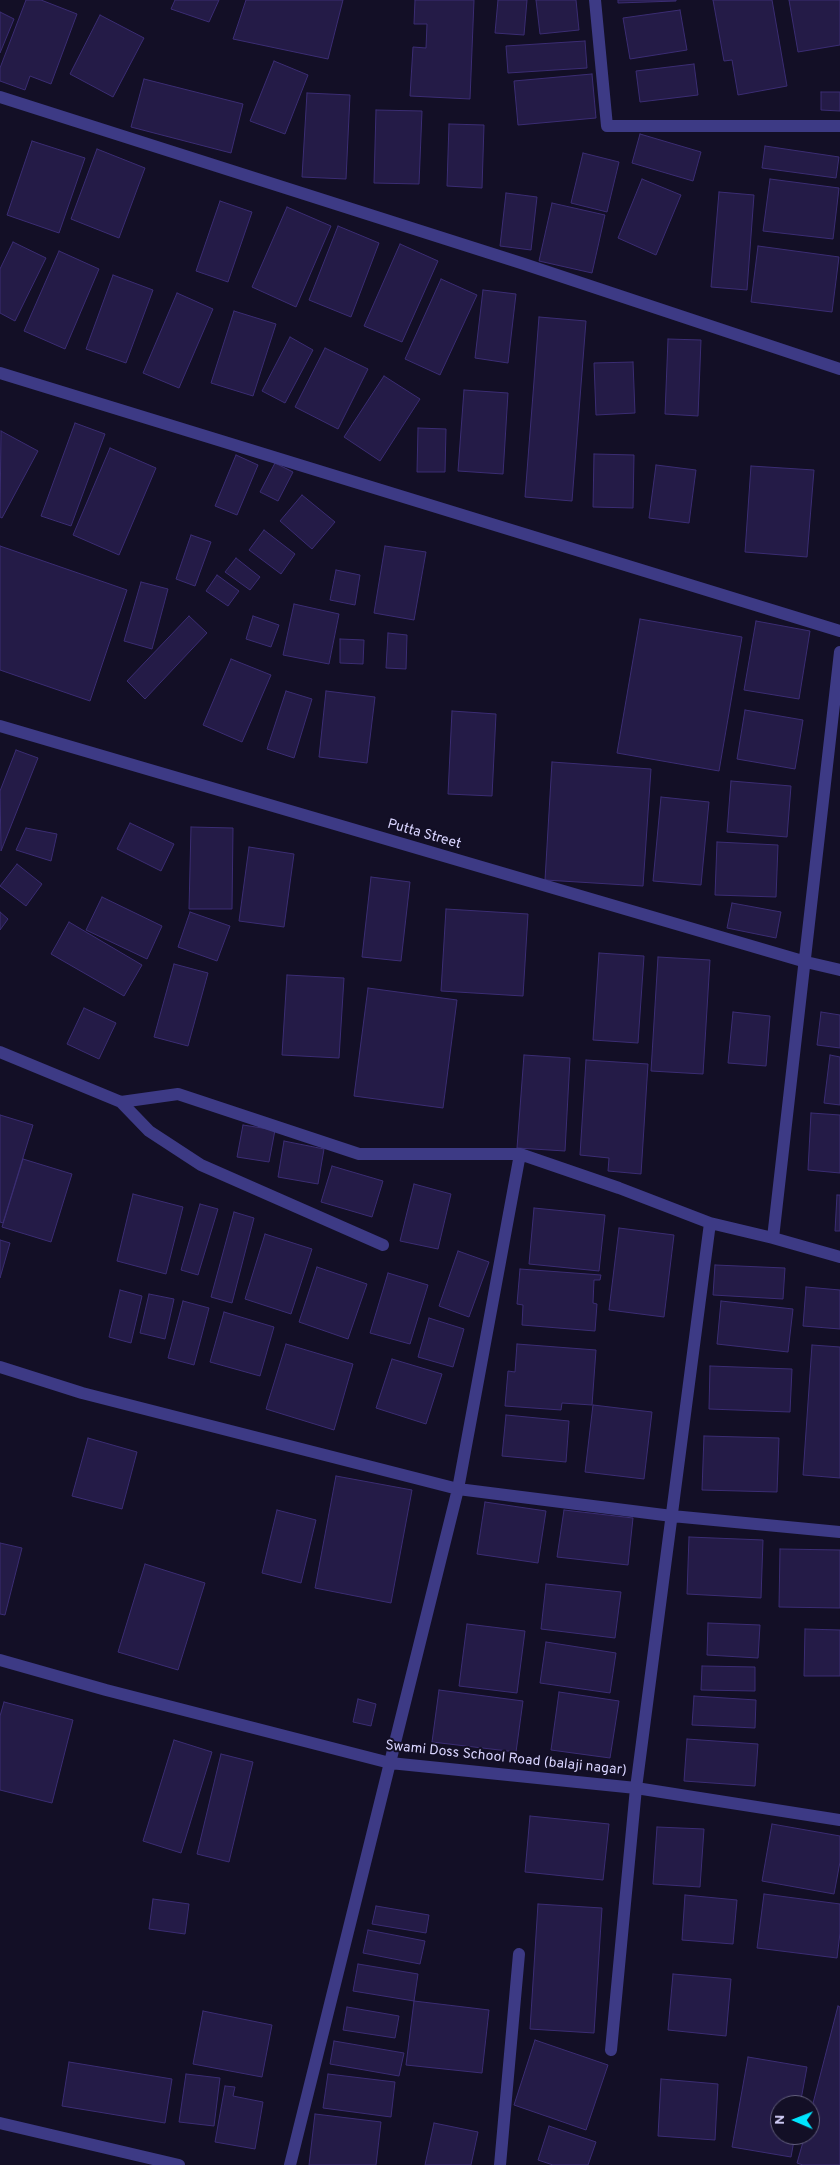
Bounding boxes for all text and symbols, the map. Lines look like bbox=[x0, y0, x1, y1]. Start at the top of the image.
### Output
street label: Putta Street bbox=[385, 816, 463, 854]
street label: Swami Doss School Road (balaji nagar) bbox=[384, 1738, 628, 1780]
north arrow bbox=[770, 2095, 820, 2145]
text: N bbox=[772, 2115, 789, 2125]

